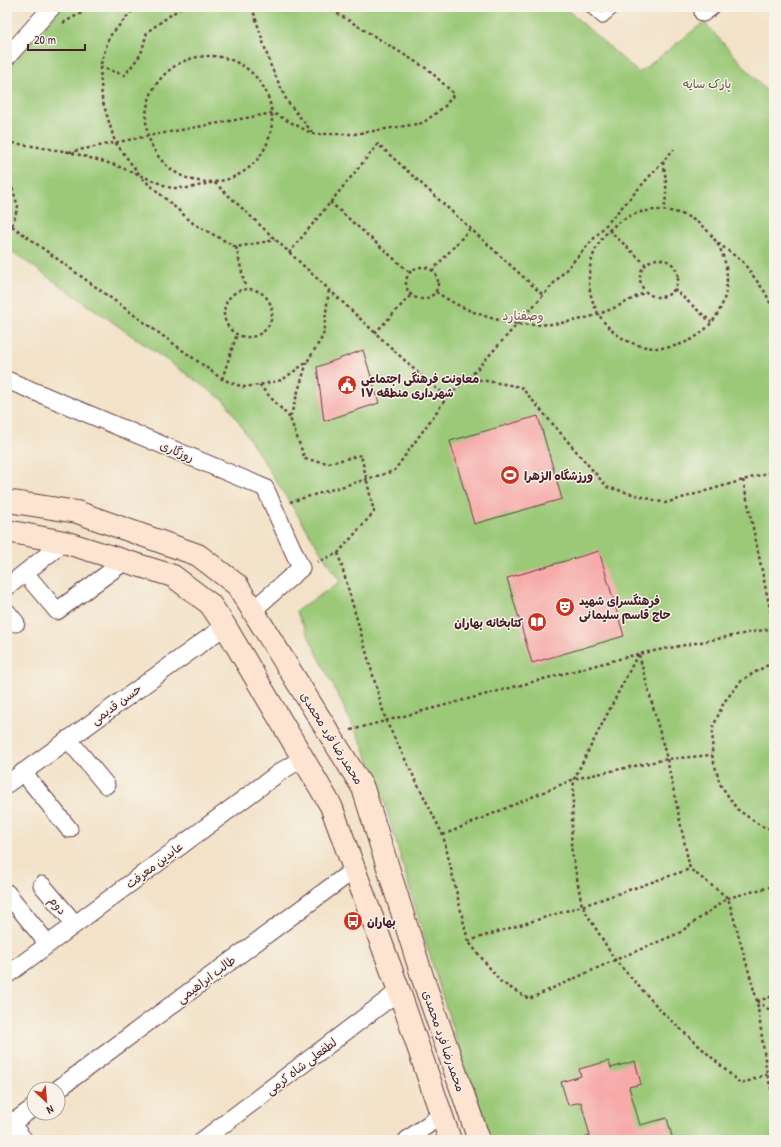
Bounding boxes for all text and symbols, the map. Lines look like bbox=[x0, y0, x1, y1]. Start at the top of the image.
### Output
scale bar bbox=[28, 26, 85, 52]
text: 20 m bbox=[34, 31, 56, 48]
park label: پارک سایه bbox=[683, 75, 731, 92]
district label: وصفنارد bbox=[502, 306, 544, 324]
place label: معاونت فرهنگی اجتماعی شهرداری منطقه ۱۷ bbox=[361, 370, 479, 401]
public building icon: معاونت فرهنگی اجتماعی شهرداری منطقه ۱۷ bbox=[336, 374, 358, 396]
street label: روزگاری bbox=[157, 436, 197, 466]
sports icon: ورزشگاه الزهرا bbox=[499, 464, 521, 486]
place label: ورزشگاه الزهرا bbox=[524, 467, 593, 484]
place label: فرهنگسرای شهید حاج قاسم سلیمانی bbox=[579, 592, 671, 624]
theatre icon: فرهنگسرای شهید حاج قاسم سلیمانی bbox=[554, 596, 576, 618]
library icon: کتابخانه بهاران bbox=[526, 611, 548, 633]
place label: کتابخانه بهاران bbox=[454, 614, 524, 631]
street label: حسن قدیمی bbox=[87, 680, 145, 728]
street label: محمدرضا فرد محمدی bbox=[297, 688, 367, 788]
street label: عابدین معرفت bbox=[122, 838, 186, 892]
street label: دوم bbox=[44, 892, 71, 919]
bus stop icon: بهاران bbox=[342, 910, 364, 932]
place label: بهاران bbox=[367, 913, 396, 930]
street label: طالب ابراهیمی bbox=[173, 951, 239, 1007]
street label: محمدرضا فرد محمدی bbox=[419, 988, 469, 1094]
street label: لطفعلی شاه کرمی bbox=[262, 1034, 340, 1098]
north arrow bbox=[26, 1081, 66, 1121]
text: N bbox=[45, 1102, 56, 1118]

